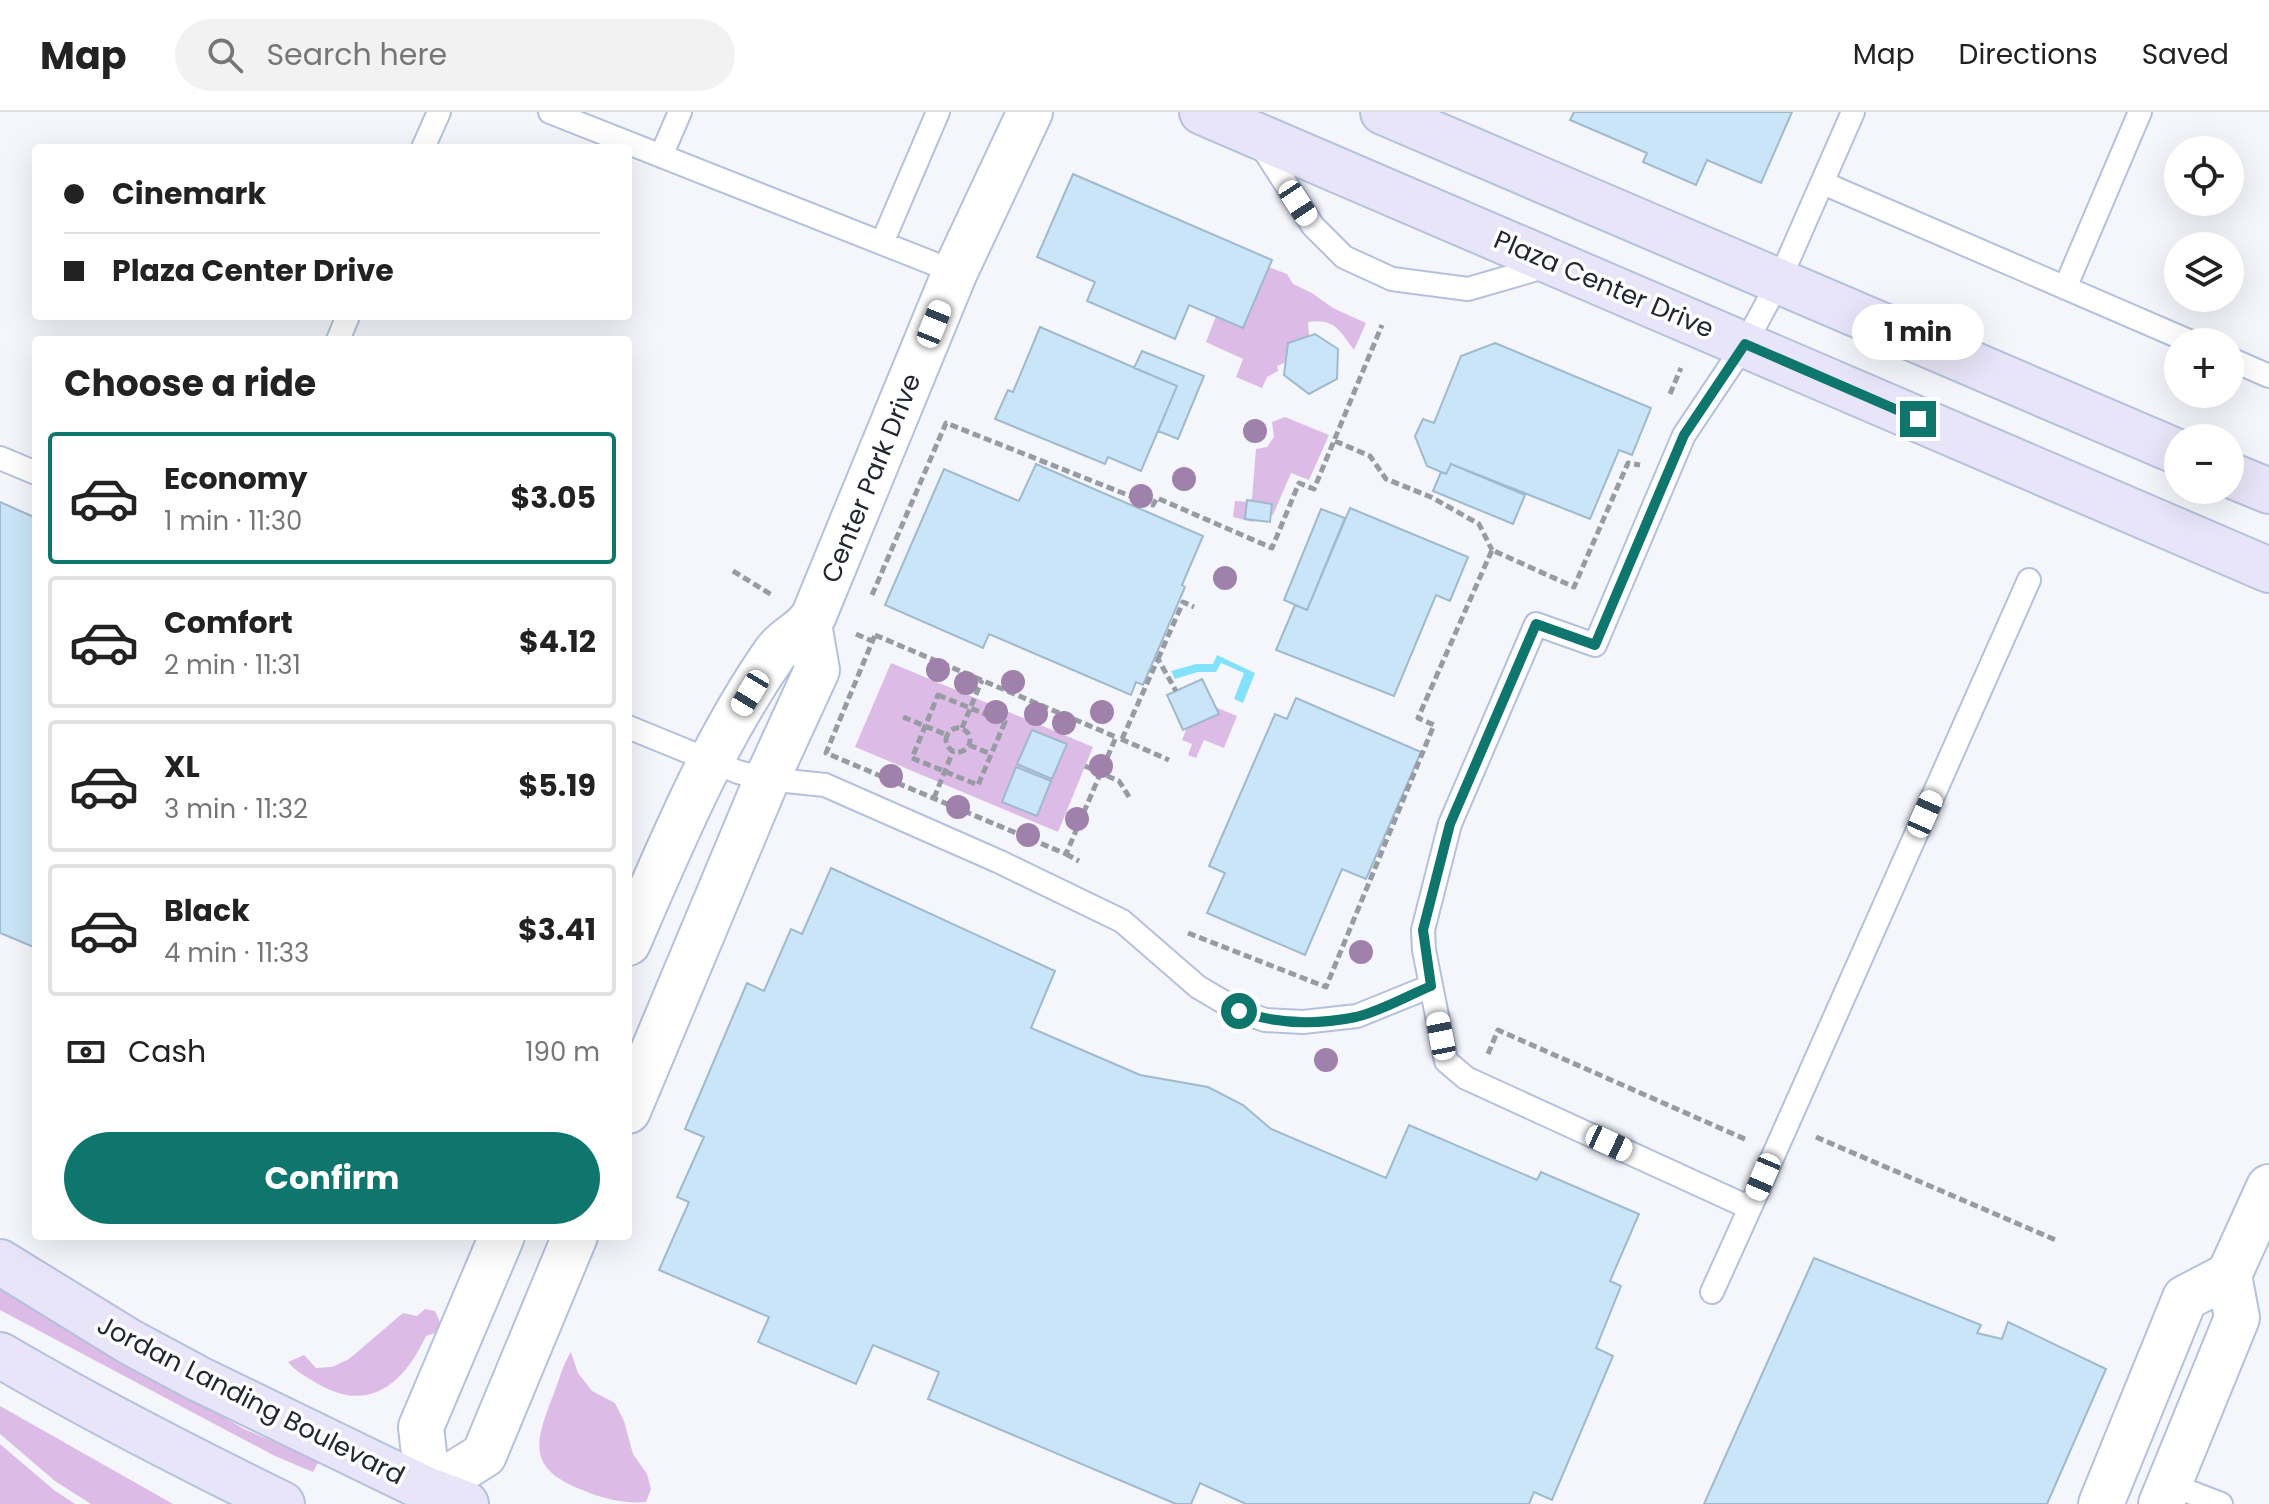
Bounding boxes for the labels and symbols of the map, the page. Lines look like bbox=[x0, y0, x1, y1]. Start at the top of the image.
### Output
car bbox=[1275, 176, 1321, 230]
street label: Plaza Center Drive bbox=[1489, 221, 1719, 347]
car bbox=[914, 297, 954, 351]
callout: 1 min bbox=[1852, 303, 1984, 359]
street label: Center Park Drive bbox=[813, 368, 929, 588]
route end bbox=[1900, 401, 1936, 437]
car bbox=[727, 666, 773, 720]
car bbox=[1904, 787, 1946, 841]
route start bbox=[1221, 993, 1257, 1029]
car bbox=[1425, 1010, 1457, 1062]
car bbox=[1582, 1122, 1636, 1164]
car bbox=[1743, 1150, 1783, 1204]
street label: Jordan Landing Boulevard bbox=[91, 1307, 411, 1493]

